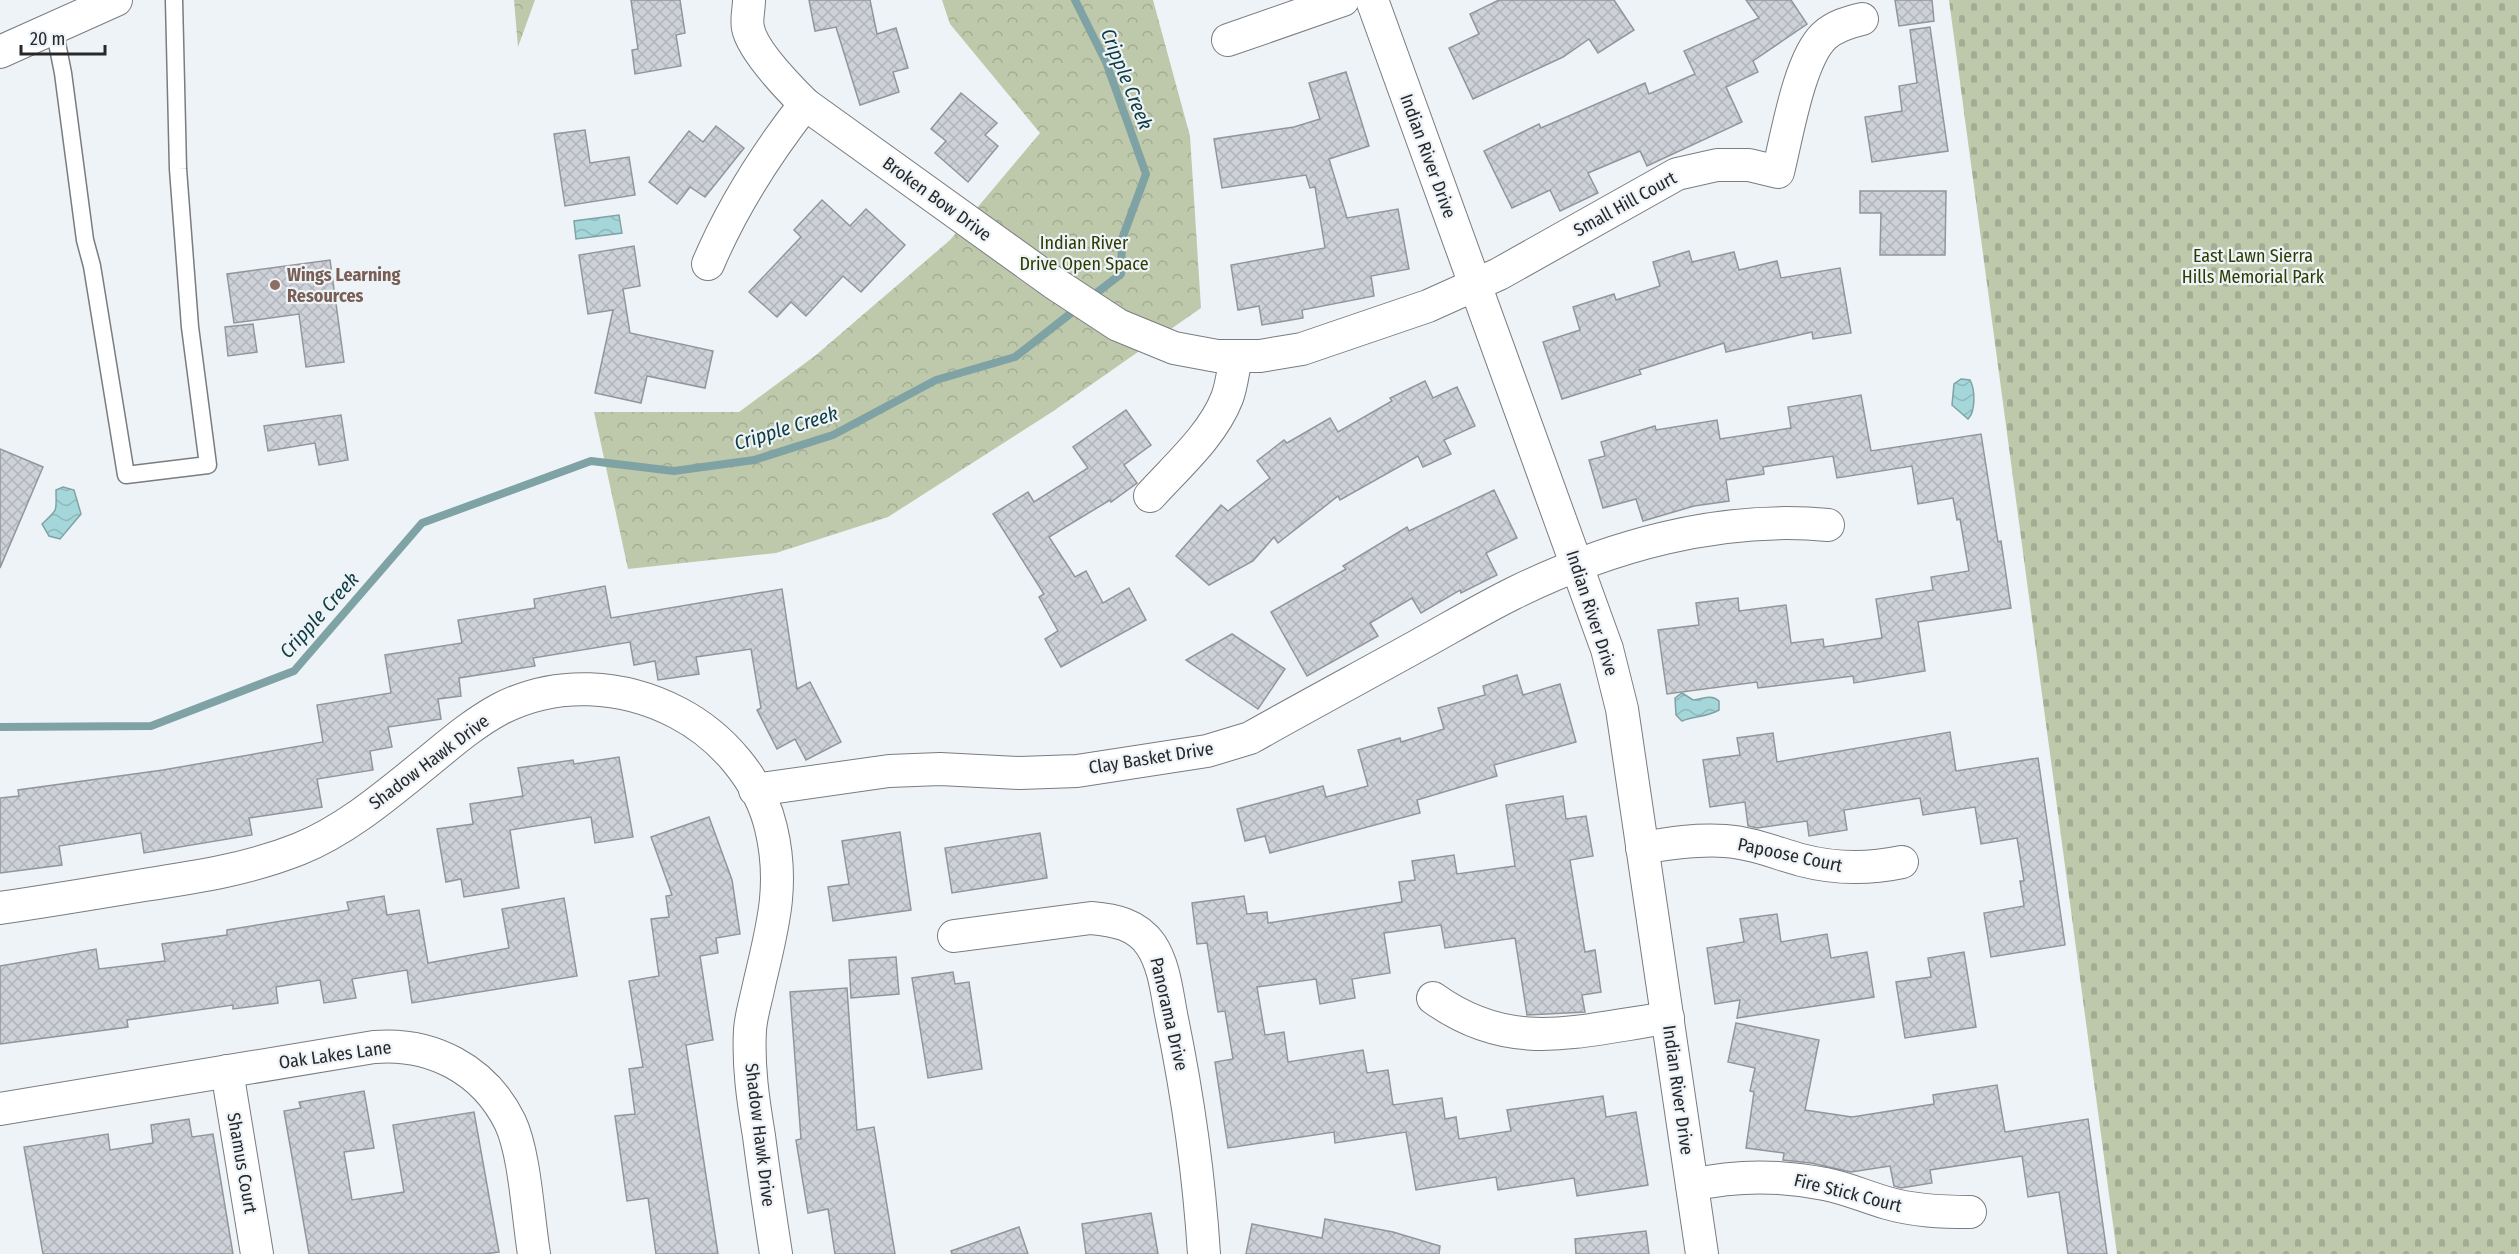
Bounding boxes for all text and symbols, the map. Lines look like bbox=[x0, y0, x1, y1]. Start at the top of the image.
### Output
scale bar bbox=[21, 18, 105, 56]
water label: Cripple Creek bbox=[1096, 25, 1158, 133]
text: 20 m bbox=[30, 28, 65, 50]
street label: Indian River Drive bbox=[1395, 91, 1461, 221]
street label: Broken Bow Drive bbox=[878, 152, 996, 246]
street label: Small Hill Court bbox=[1570, 167, 1680, 241]
park label: Indian River Drive Open Space bbox=[1019, 232, 1149, 275]
park label: East Lawn Sierra Hills Memorial Park bbox=[2182, 245, 2325, 288]
place label: Wings Learning Resources bbox=[287, 264, 400, 307]
marker: Wings Learning Resources bbox=[268, 278, 282, 292]
water label: Cripple Creek bbox=[731, 401, 841, 455]
street label: Indian River Drive bbox=[1561, 547, 1623, 679]
water label: Cripple Creek bbox=[274, 567, 364, 663]
street label: Shadow Hawk Drive bbox=[365, 710, 493, 814]
street label: Clay Basket Drive bbox=[1087, 737, 1215, 779]
street label: Papoose Court bbox=[1736, 833, 1844, 877]
street label: Panorama Drive bbox=[1145, 955, 1193, 1073]
street label: Indian River Drive bbox=[1658, 1024, 1698, 1156]
street label: Oak Lakes Lane bbox=[277, 1036, 393, 1074]
street label: Shadow Hawk Drive bbox=[740, 1062, 780, 1208]
street label: Shamus Court bbox=[222, 1111, 262, 1215]
street label: Fire Stick Court bbox=[1792, 1169, 1904, 1217]

